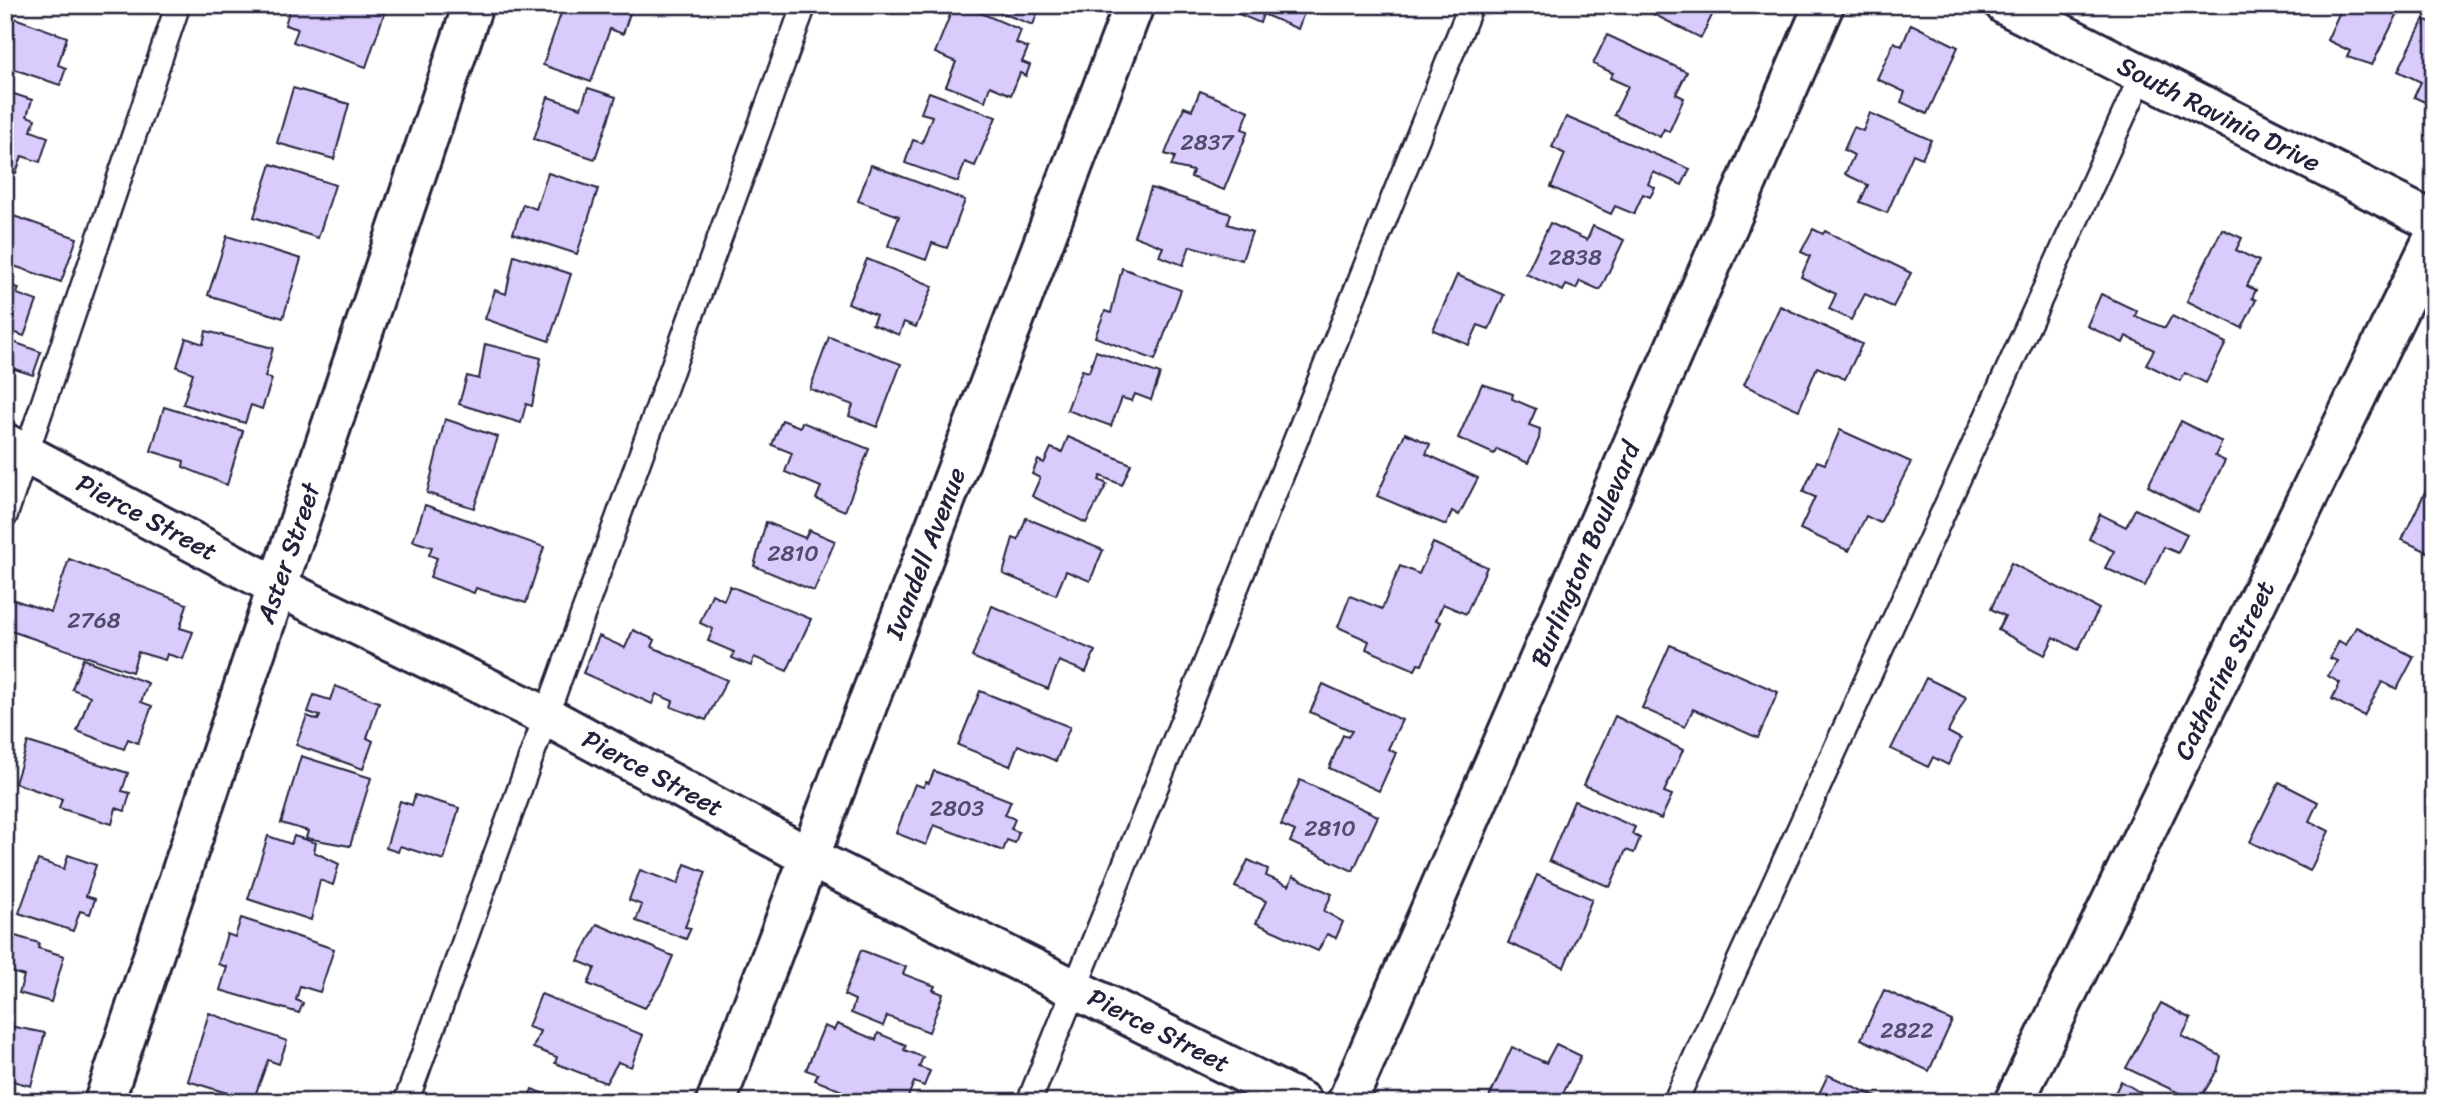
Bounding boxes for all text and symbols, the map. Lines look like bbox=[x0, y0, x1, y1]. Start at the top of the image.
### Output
street label: South Ravinia Drive bbox=[2109, 43, 2329, 185]
house number: 2837 bbox=[1181, 122, 1235, 163]
house number: 2838 bbox=[1548, 237, 1602, 278]
street label: Burlington Boulevard bbox=[1517, 432, 1654, 674]
street label: Pierce Street bbox=[68, 460, 226, 574]
street label: Ivandell Avenue bbox=[871, 460, 979, 647]
street label: Aster Street bbox=[242, 475, 334, 630]
house number: 2810 bbox=[767, 533, 819, 574]
street label: Catherine Street bbox=[2161, 572, 2287, 768]
house number: 2768 bbox=[67, 600, 121, 641]
street label: Pierce Street bbox=[574, 716, 732, 830]
house number: 2803 bbox=[930, 788, 985, 829]
house number: 2810 bbox=[1304, 808, 1356, 849]
street label: Pierce Street bbox=[1080, 974, 1238, 1086]
house number: 2822 bbox=[1880, 1010, 1934, 1051]

